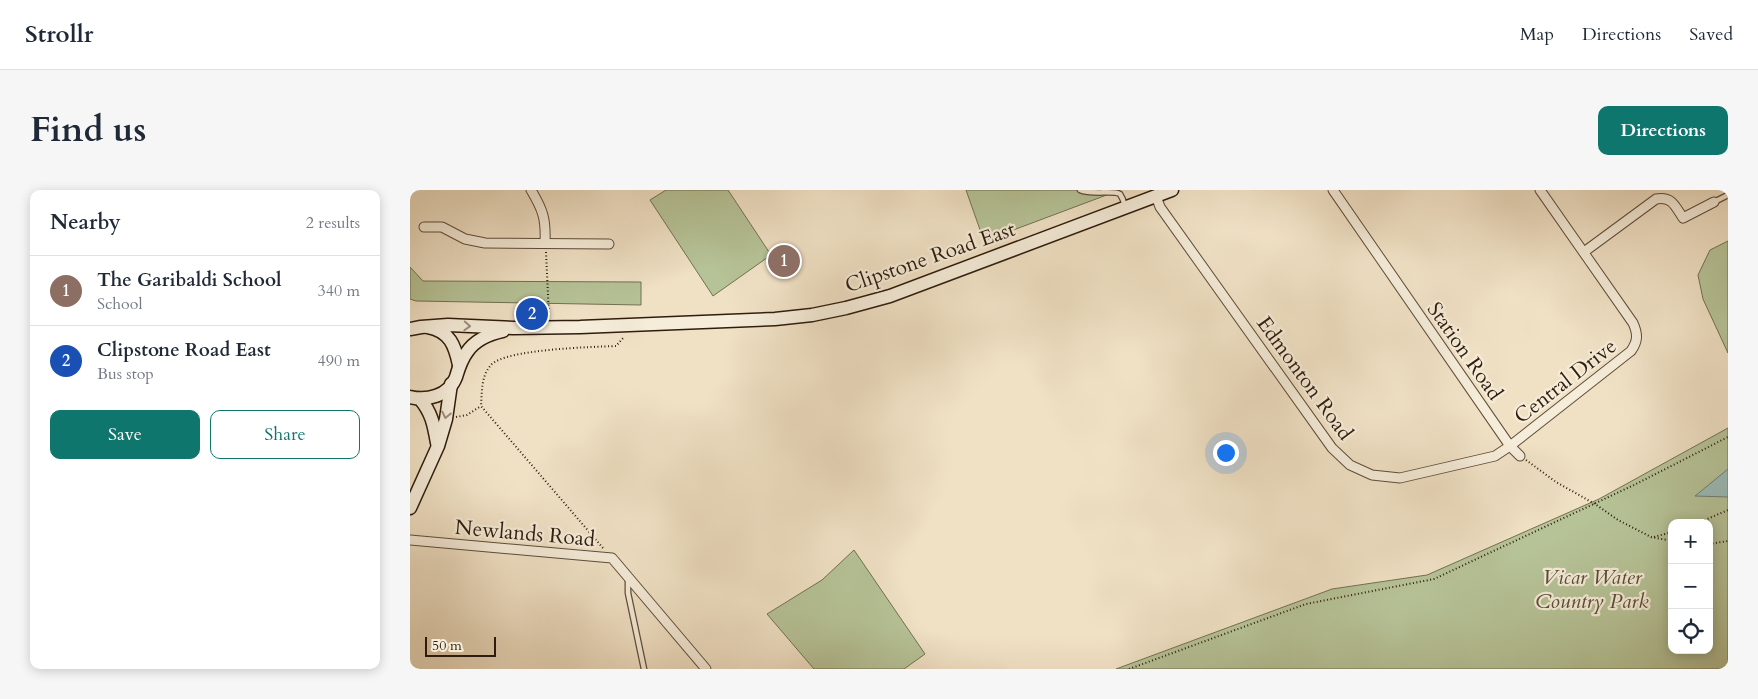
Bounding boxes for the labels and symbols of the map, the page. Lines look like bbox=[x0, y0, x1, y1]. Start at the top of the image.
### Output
street label: Clipstone Road East bbox=[841, 215, 1019, 300]
pin: 1 bbox=[768, 242, 800, 280]
pin: 2 bbox=[516, 295, 548, 333]
street label: Station Road bbox=[1420, 296, 1509, 406]
street label: Edmonton Road bbox=[1250, 310, 1360, 446]
one-way arrow bbox=[464, 321, 471, 331]
street label: Central Drive bbox=[1508, 332, 1623, 431]
one-way arrow bbox=[441, 411, 452, 420]
your location bbox=[1213, 440, 1239, 466]
street label: Newlands Road bbox=[454, 513, 596, 554]
park label: Vicar Water Country Park bbox=[1535, 563, 1649, 616]
scale bar bbox=[425, 634, 496, 657]

